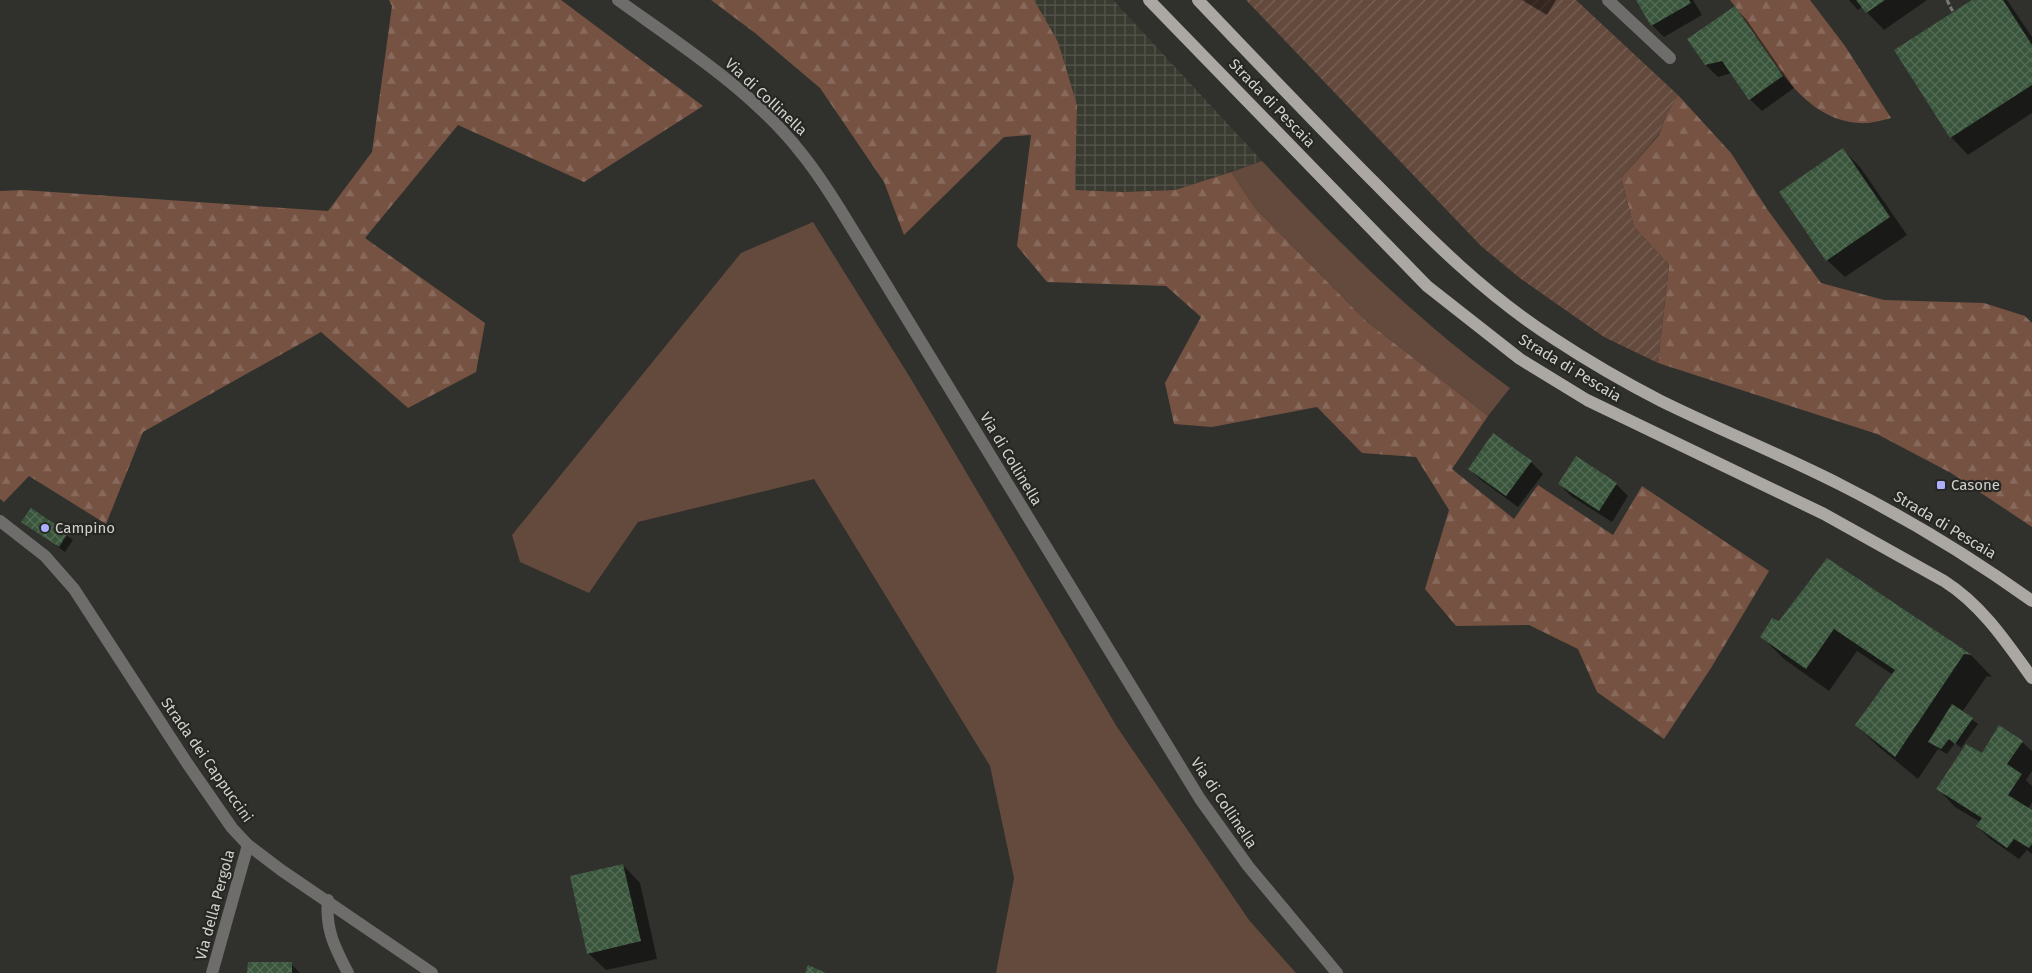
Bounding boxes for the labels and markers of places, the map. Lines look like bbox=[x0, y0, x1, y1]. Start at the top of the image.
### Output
place label: Casone bbox=[1951, 476, 2000, 494]
marker: Casone bbox=[1935, 479, 1947, 491]
place label: Campino bbox=[55, 519, 115, 537]
marker: Campino bbox=[39, 522, 51, 534]

